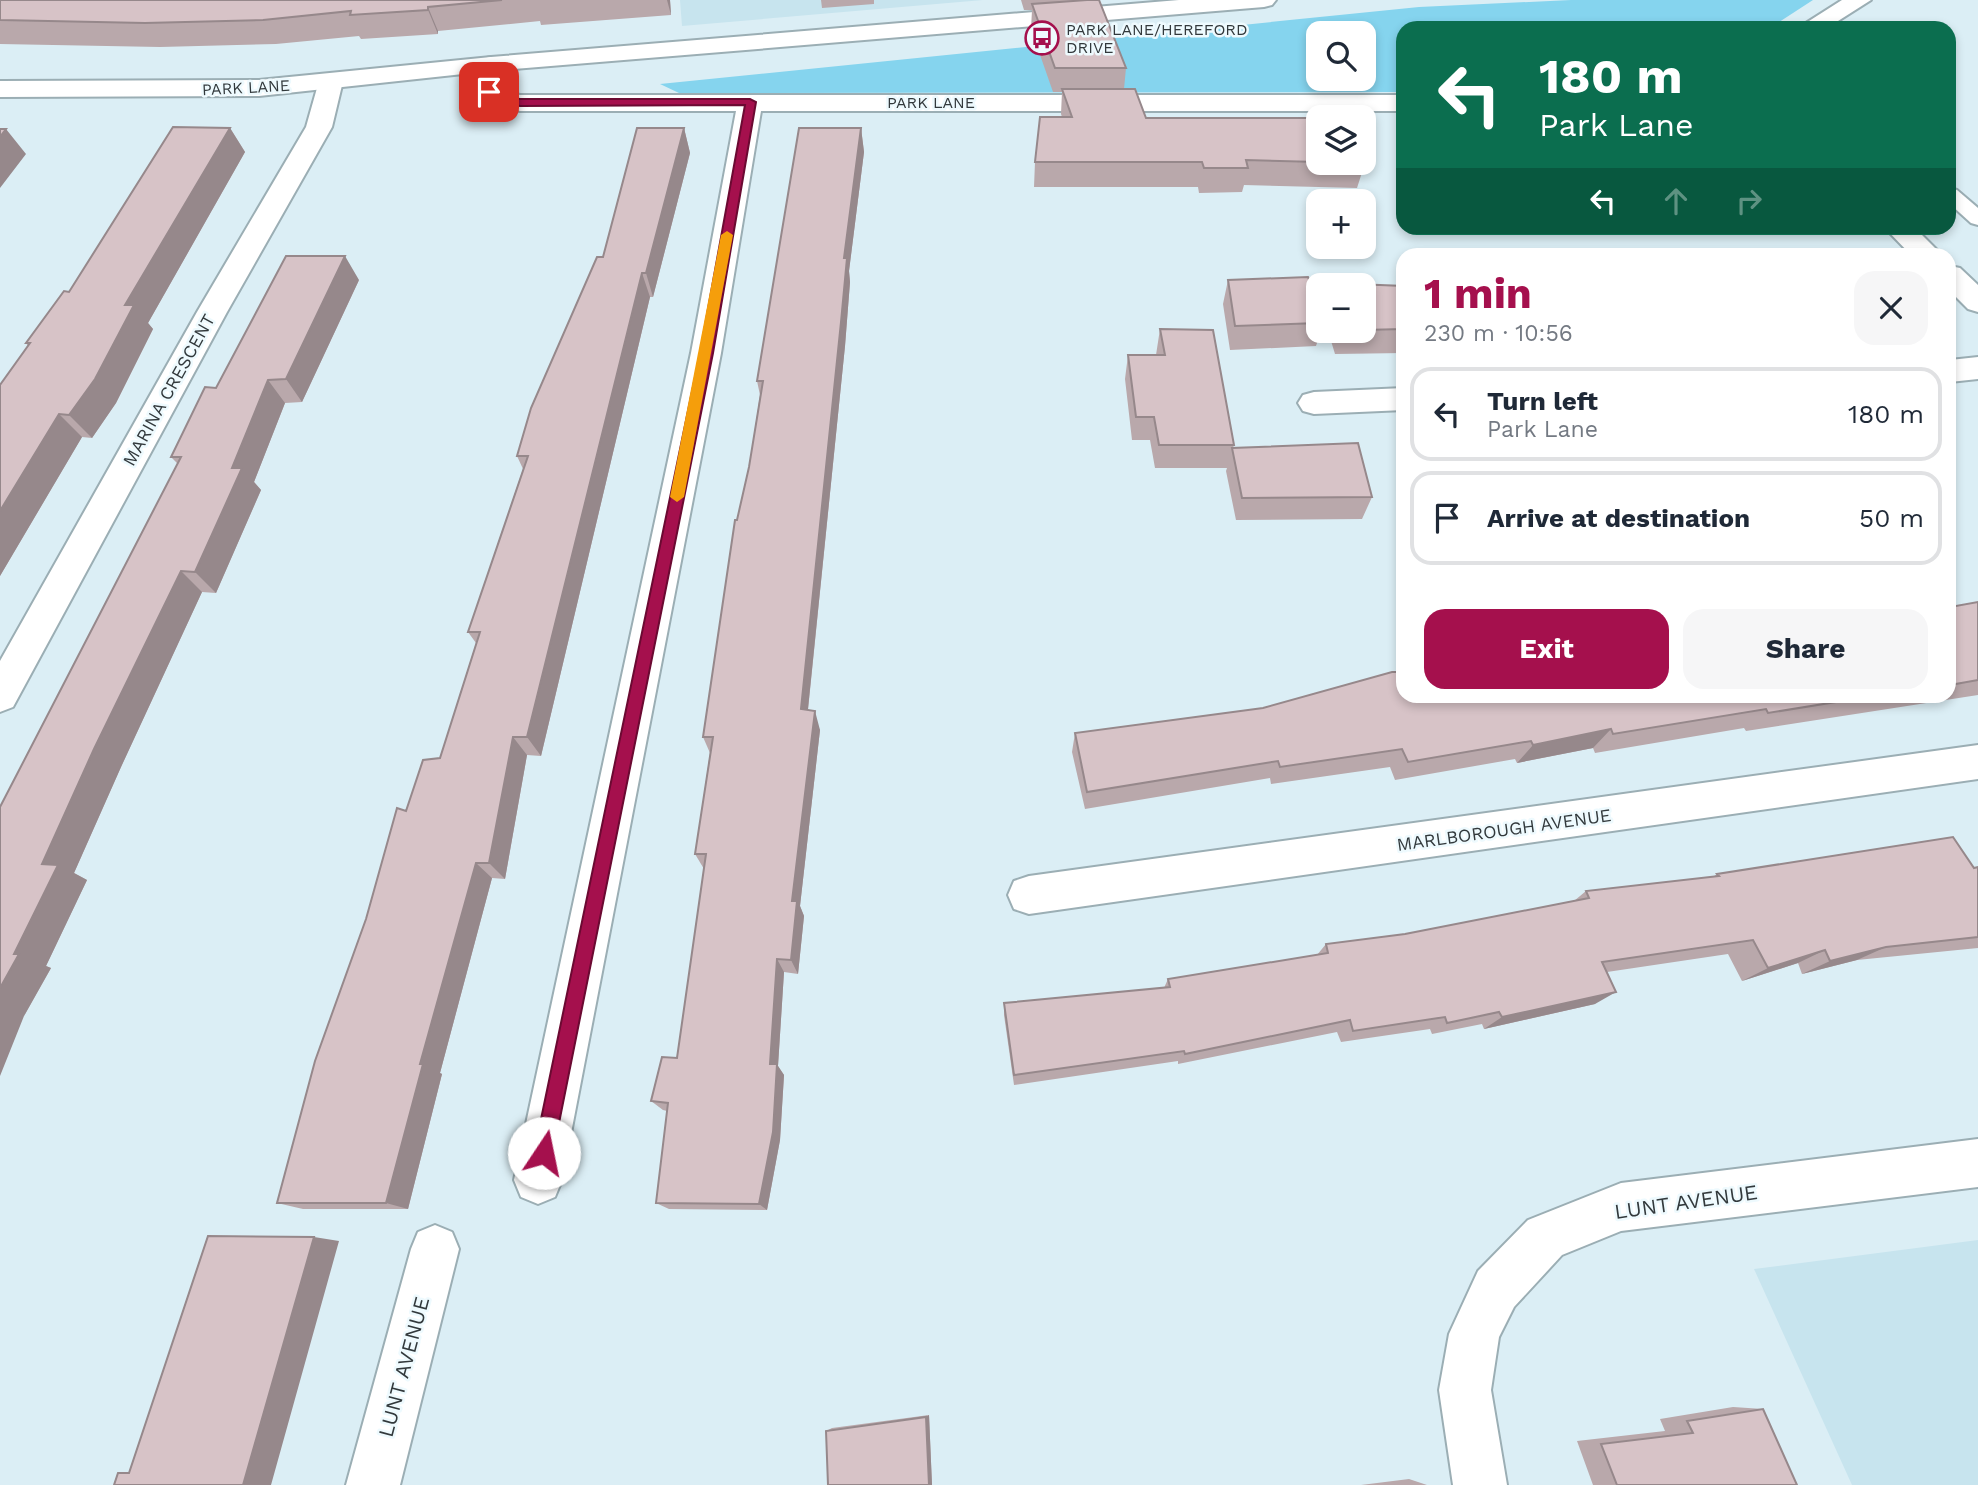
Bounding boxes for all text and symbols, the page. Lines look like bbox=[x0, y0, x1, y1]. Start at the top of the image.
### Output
bus stop icon: PARK LANE/HEREFORD DRIVE bbox=[1023, 19, 1061, 57]
place label: PARK LANE/HEREFORD DRIVE bbox=[1066, 20, 1248, 57]
map controls bbox=[1306, 21, 1376, 343]
button: search bbox=[1306, 21, 1376, 91]
text: 180 m bbox=[1539, 47, 1683, 105]
icon: left bbox=[1424, 49, 1515, 140]
pin bbox=[459, 62, 519, 122]
icon: arrive bbox=[470, 73, 508, 111]
street label: PARK LANE bbox=[202, 76, 290, 99]
street label: PARK LANE bbox=[887, 93, 975, 112]
button: layers bbox=[1306, 105, 1376, 175]
text: Park Lane bbox=[1539, 106, 1694, 144]
icon: left bbox=[1584, 182, 1622, 220]
icon: ahead bbox=[1657, 182, 1695, 220]
icon: right bbox=[1730, 182, 1768, 220]
button: + bbox=[1306, 189, 1376, 259]
text: 1 min bbox=[1424, 269, 1532, 318]
button: close bbox=[1854, 271, 1928, 345]
button: − bbox=[1306, 273, 1376, 343]
street label: MARINA CRESCENT bbox=[118, 310, 219, 469]
text: 230 m · 10:56 bbox=[1424, 320, 1573, 347]
text: Turn left bbox=[1487, 386, 1598, 416]
icon: left bbox=[1428, 395, 1466, 433]
text: 180 m bbox=[1848, 399, 1924, 429]
text: Park Lane bbox=[1487, 416, 1598, 443]
icon: arrive bbox=[1428, 499, 1466, 537]
text: Arrive at destination bbox=[1487, 503, 1750, 533]
text: 50 m bbox=[1859, 503, 1924, 533]
button: Exit bbox=[1424, 609, 1669, 689]
button: Share bbox=[1683, 609, 1928, 689]
street label: MARLBOROUGH AVENUE bbox=[1395, 804, 1613, 855]
position arrow bbox=[507, 1116, 581, 1190]
street label: LUNT AVENUE bbox=[1613, 1179, 1759, 1224]
street label: LUNT AVENUE bbox=[373, 1294, 434, 1440]

